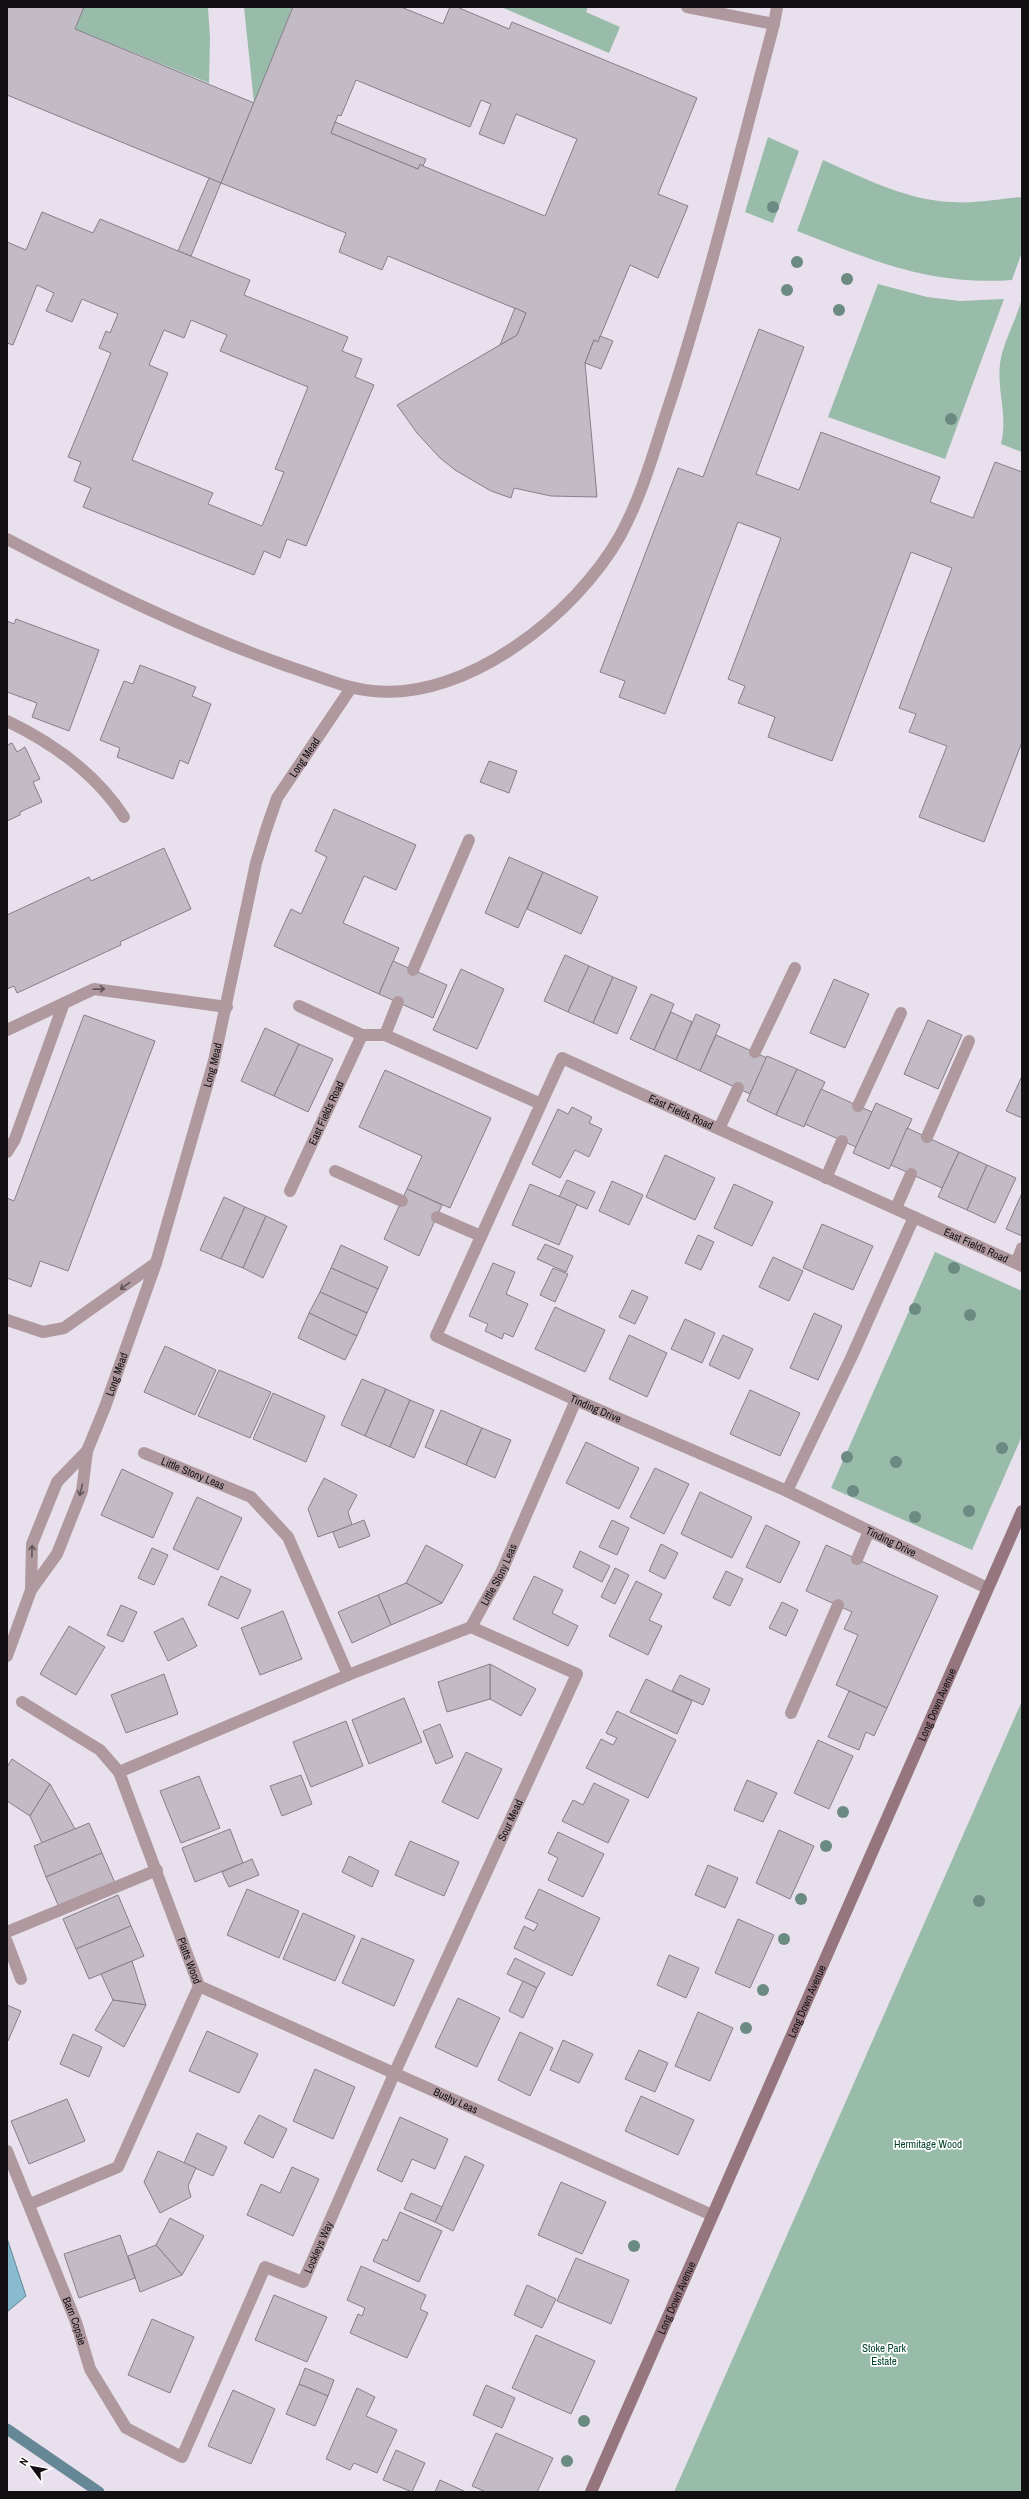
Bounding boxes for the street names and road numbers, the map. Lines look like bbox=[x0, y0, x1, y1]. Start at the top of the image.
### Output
street label: Long Mead bbox=[286, 735, 323, 780]
street label: Long Mead bbox=[200, 1042, 225, 1089]
street label: East Fields Road bbox=[305, 1078, 347, 1147]
street label: East Fields Road bbox=[646, 1091, 715, 1132]
street label: East Fields Road bbox=[942, 1225, 1011, 1266]
street label: Long Mead bbox=[102, 1351, 131, 1398]
street label: Tinding Drive bbox=[568, 1391, 623, 1426]
street label: Little Stony Leas bbox=[159, 1454, 227, 1493]
street label: Tinding Drive bbox=[863, 1523, 919, 1560]
street label: Little Stony Leas bbox=[477, 1541, 520, 1608]
street label: Long Down Avenue bbox=[915, 1666, 959, 1743]
street label: Sour Mead bbox=[495, 1797, 526, 1843]
street label: Platts Wood bbox=[174, 1935, 205, 1986]
street label: Long Down Avenue bbox=[784, 1963, 829, 2040]
street label: Bushy Leas bbox=[431, 2085, 480, 2117]
street label: Lockleys Way bbox=[301, 2218, 336, 2275]
street label: Long Down Avenue bbox=[654, 2259, 698, 2337]
street label: Barn Copsie bbox=[60, 2295, 89, 2347]

